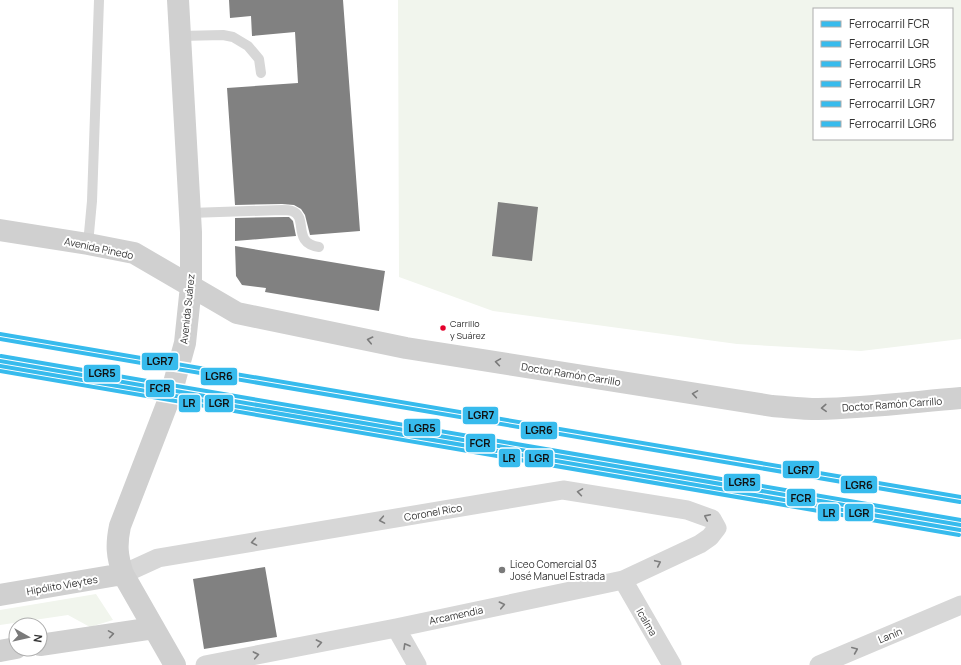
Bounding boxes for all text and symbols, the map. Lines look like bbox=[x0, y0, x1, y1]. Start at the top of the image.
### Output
legend bbox=[813, 8, 953, 140]
text: Ferrocarril FCR bbox=[849, 15, 930, 32]
text: Ferrocarril LGR bbox=[849, 35, 930, 52]
text: Ferrocarril LGR5 bbox=[849, 55, 936, 72]
text: Ferrocarril LR bbox=[849, 75, 922, 92]
text: Ferrocarril LGR7 bbox=[849, 95, 935, 112]
text: Ferrocarril LGR6 bbox=[849, 115, 937, 132]
street label: Avenida Pinedo bbox=[63, 234, 135, 262]
street label: Avenida Suárez bbox=[176, 273, 198, 345]
place label: Carrillo y Suárez bbox=[450, 317, 486, 342]
marker: Carrillo y Suárez bbox=[438, 323, 448, 333]
one-way arrow bbox=[367, 337, 373, 345]
line badge: LGR7 bbox=[141, 352, 179, 371]
text: LGR7 bbox=[147, 353, 174, 368]
one-way arrow bbox=[495, 359, 501, 367]
street label: Doctor Ramón Carrillo bbox=[520, 359, 622, 389]
line badge: LGR5 bbox=[83, 364, 121, 383]
text: LGR5 bbox=[88, 365, 116, 380]
line badge: LGR6 bbox=[200, 367, 238, 386]
text: LGR6 bbox=[205, 368, 233, 383]
line badge: FCR bbox=[145, 379, 175, 398]
text: FCR bbox=[149, 380, 171, 395]
one-way arrow bbox=[692, 390, 699, 399]
line badge: LR bbox=[178, 394, 201, 413]
line badge: LGR bbox=[204, 394, 234, 413]
street label: Doctor Ramón Carrillo bbox=[841, 394, 943, 414]
text: LR bbox=[182, 395, 196, 410]
text: LGR bbox=[209, 395, 229, 410]
one-way arrow bbox=[821, 404, 827, 413]
line badge: LGR7 bbox=[462, 406, 499, 425]
text: LGR7 bbox=[468, 407, 495, 422]
line badge: LGR5 bbox=[403, 418, 441, 437]
text: LGR5 bbox=[408, 420, 436, 435]
line badge: LGR6 bbox=[520, 421, 558, 440]
text: LGR6 bbox=[525, 422, 553, 437]
line badge: FCR bbox=[465, 433, 496, 453]
text: FCR bbox=[469, 435, 491, 450]
line badge: LR bbox=[498, 448, 521, 468]
line badge: LGR bbox=[524, 449, 554, 468]
text: LR bbox=[502, 450, 516, 465]
text: LGR bbox=[529, 450, 549, 465]
line badge: LGR7 bbox=[782, 460, 820, 479]
text: LGR7 bbox=[788, 462, 815, 477]
line badge: LGR5 bbox=[723, 473, 761, 492]
text: LGR5 bbox=[728, 474, 756, 489]
line badge: LGR6 bbox=[840, 475, 878, 494]
text: LGR6 bbox=[845, 477, 873, 492]
one-way arrow bbox=[577, 488, 583, 497]
line badge: FCR bbox=[786, 488, 816, 507]
text: FCR bbox=[790, 490, 812, 505]
street label: Coronel Rico bbox=[403, 500, 463, 524]
line badge: LR bbox=[817, 503, 840, 522]
line badge: LGR bbox=[844, 503, 874, 522]
text: LR bbox=[822, 505, 836, 520]
text: LGR bbox=[849, 505, 869, 520]
one-way arrow bbox=[703, 514, 711, 522]
one-way arrow bbox=[379, 515, 386, 524]
one-way arrow bbox=[251, 537, 257, 546]
place label: Liceo Comercial 03 José Manuel Estrada bbox=[510, 557, 605, 583]
one-way arrow bbox=[654, 560, 661, 568]
marker: Liceo Comercial 03 José Manuel Estrada bbox=[497, 565, 507, 575]
street label: Hipólito Vieytes bbox=[25, 572, 99, 598]
one-way arrow bbox=[499, 601, 505, 610]
street label: Arcamendia bbox=[428, 602, 484, 628]
street label: Icalma bbox=[633, 606, 661, 638]
north arrow bbox=[8, 617, 48, 657]
street label: Lanín bbox=[876, 624, 904, 646]
one-way arrow bbox=[108, 630, 114, 639]
text: N bbox=[30, 634, 46, 644]
one-way arrow bbox=[315, 639, 322, 647]
one-way arrow bbox=[404, 643, 411, 650]
one-way arrow bbox=[851, 647, 859, 655]
one-way arrow bbox=[253, 651, 259, 659]

